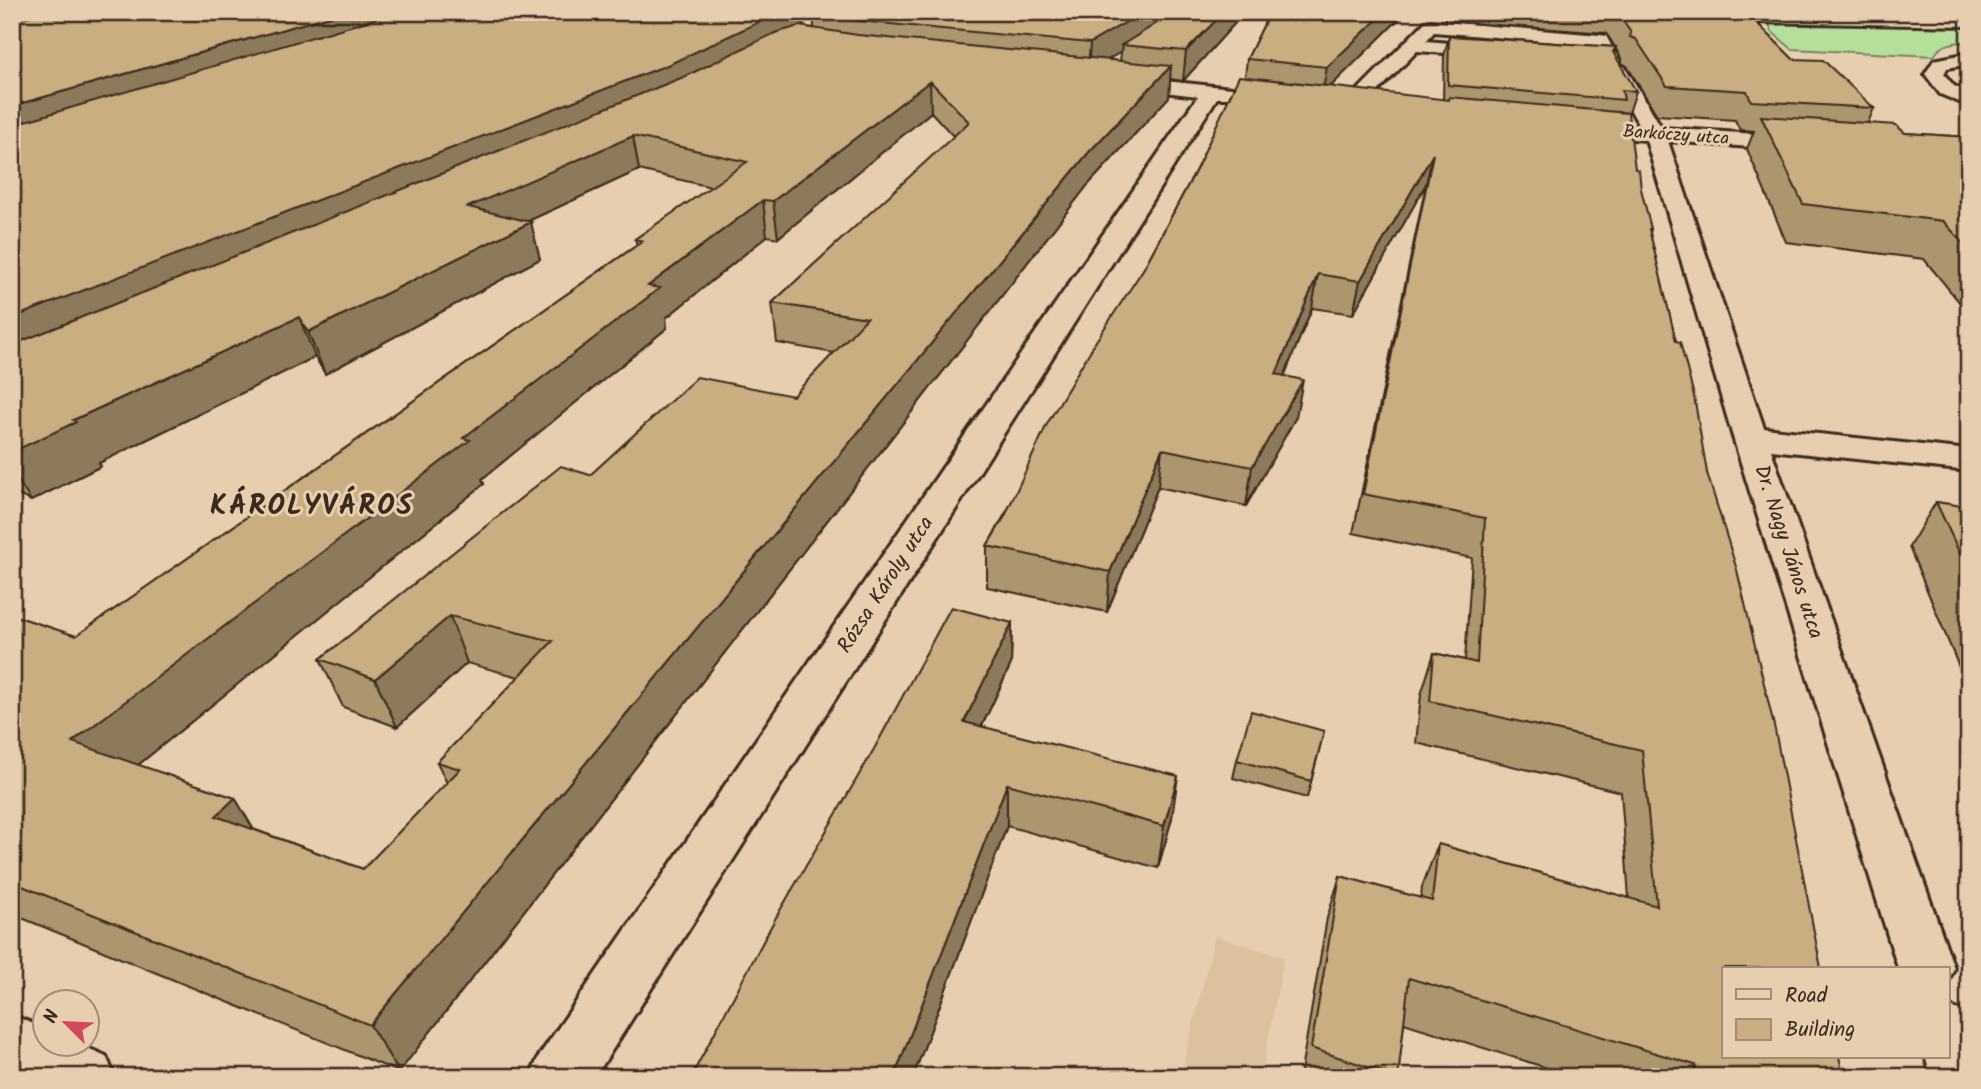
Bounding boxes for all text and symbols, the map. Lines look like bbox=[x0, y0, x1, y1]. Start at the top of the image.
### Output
street label: Barkóczy utca bbox=[1622, 118, 1730, 154]
street label: Dr. Nagy János utca bbox=[1744, 461, 1832, 643]
district label: KÁROLYVÁROS bbox=[210, 484, 414, 529]
street label: Rózsa Károly utca bbox=[829, 510, 943, 660]
legend bbox=[1722, 967, 1950, 1058]
text: Road bbox=[1785, 980, 1828, 1013]
north arrow bbox=[32, 988, 102, 1058]
text: N bbox=[36, 1005, 68, 1028]
text: Building bbox=[1785, 1014, 1855, 1047]

